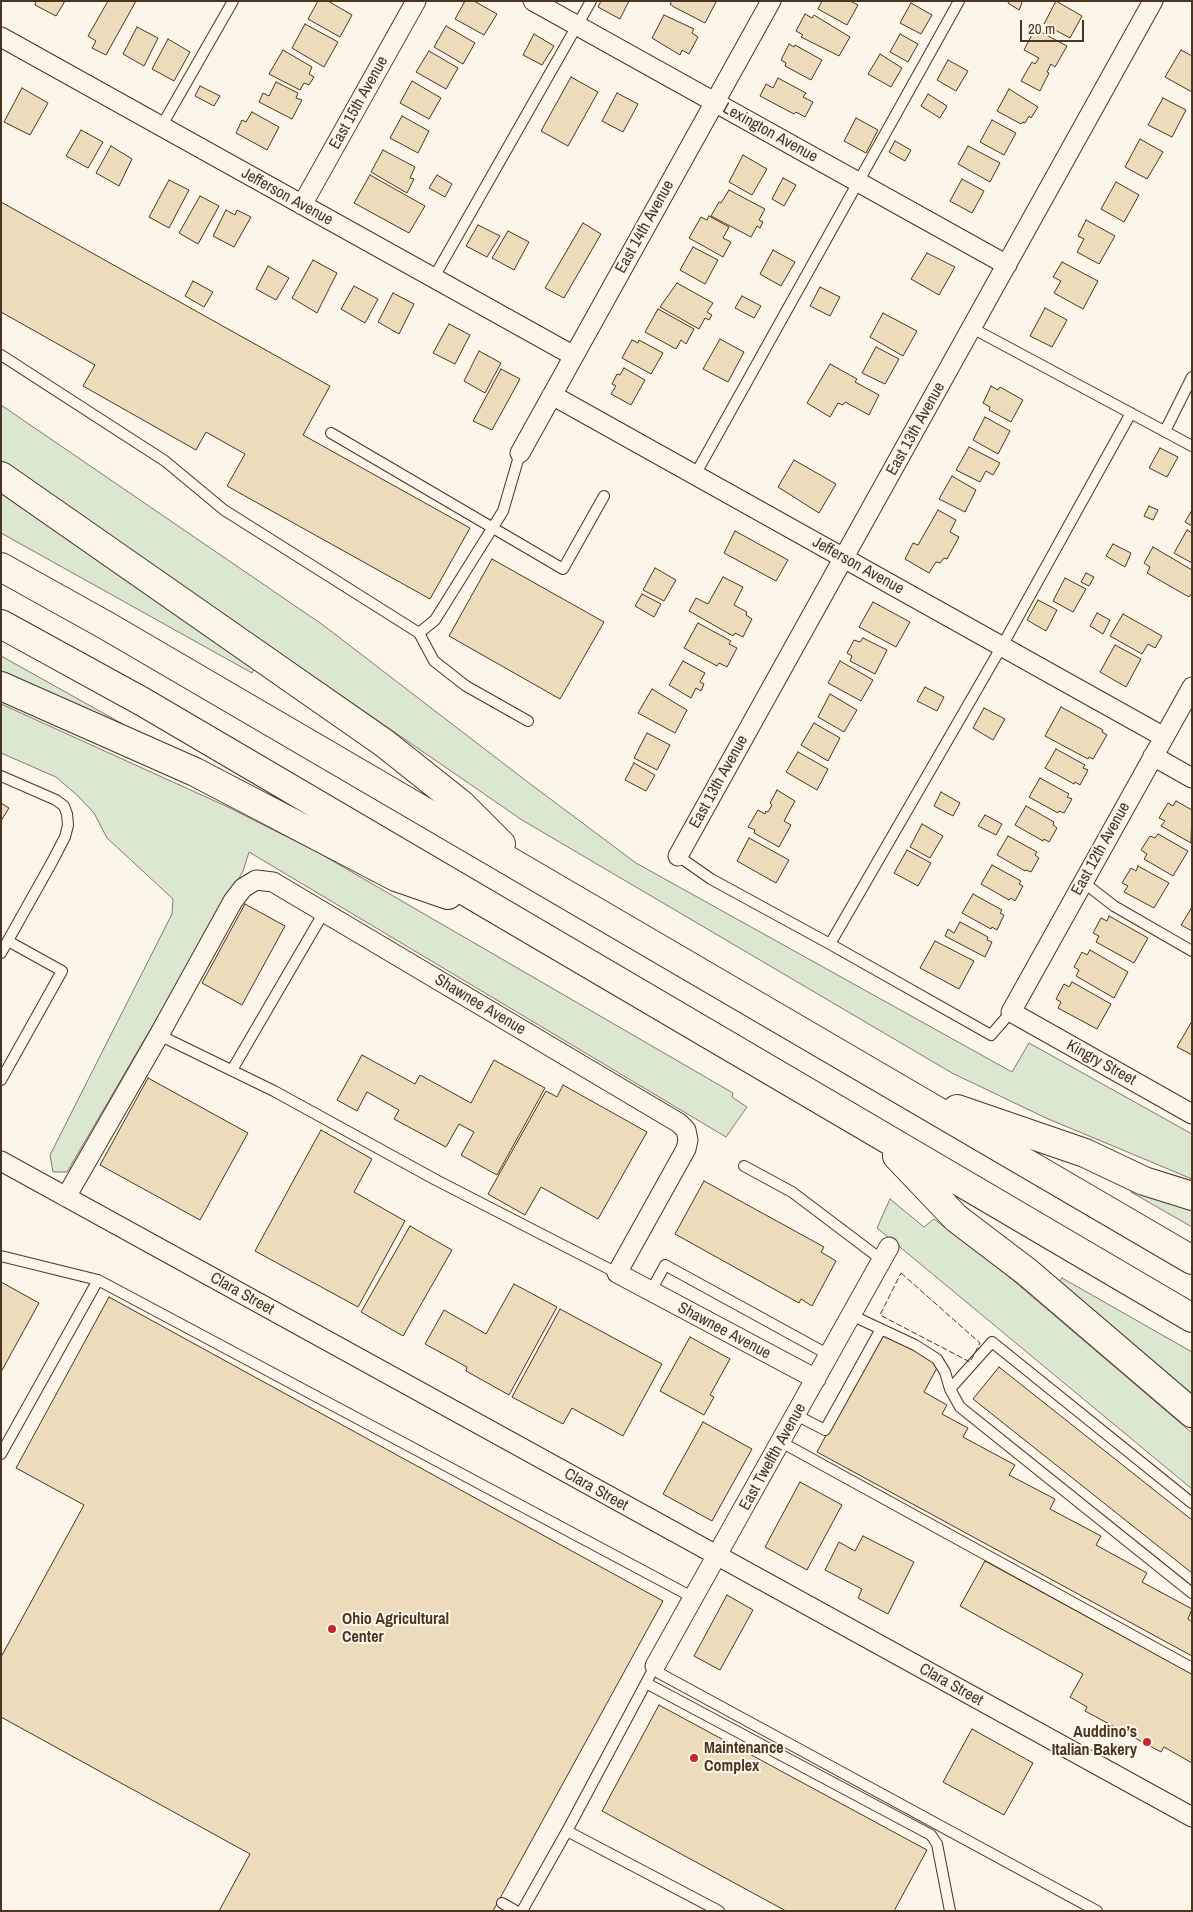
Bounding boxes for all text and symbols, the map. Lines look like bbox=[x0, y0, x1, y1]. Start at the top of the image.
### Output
scale bar bbox=[1023, 10, 1087, 42]
text: 20 m bbox=[1028, 18, 1055, 39]
street label: East 15th Avenue bbox=[326, 53, 392, 153]
street label: Lexington Avenue bbox=[719, 99, 821, 167]
street label: Jefferson Avenue bbox=[238, 164, 336, 230]
street label: East 14th Avenue bbox=[612, 177, 678, 277]
street label: East 13th Avenue bbox=[883, 379, 949, 479]
street label: Jefferson Avenue bbox=[809, 533, 907, 599]
street label: East 13th Avenue bbox=[686, 732, 752, 832]
street label: East 12th Avenue bbox=[1068, 799, 1134, 899]
street label: Shawnee Avenue bbox=[431, 970, 529, 1040]
street label: Kingry Street bbox=[1063, 1036, 1139, 1090]
street label: Clara Street bbox=[207, 1269, 277, 1319]
street label: Shawnee Avenue bbox=[674, 1298, 774, 1364]
street label: East Twelfth Avenue bbox=[736, 1400, 810, 1514]
street label: Clara Street bbox=[561, 1465, 631, 1515]
place label: Ohio Agricultural Center bbox=[342, 1610, 449, 1648]
marker: Ohio Agricultural Center bbox=[326, 1623, 338, 1635]
street label: Clara Street bbox=[916, 1660, 986, 1710]
place label: Auddino’s Italian Bakery bbox=[1052, 1723, 1137, 1761]
marker: Auddino’s Italian Bakery bbox=[1141, 1736, 1153, 1748]
place label: Maintenance Complex bbox=[704, 1739, 783, 1777]
marker: Maintenance Complex bbox=[688, 1752, 700, 1764]

